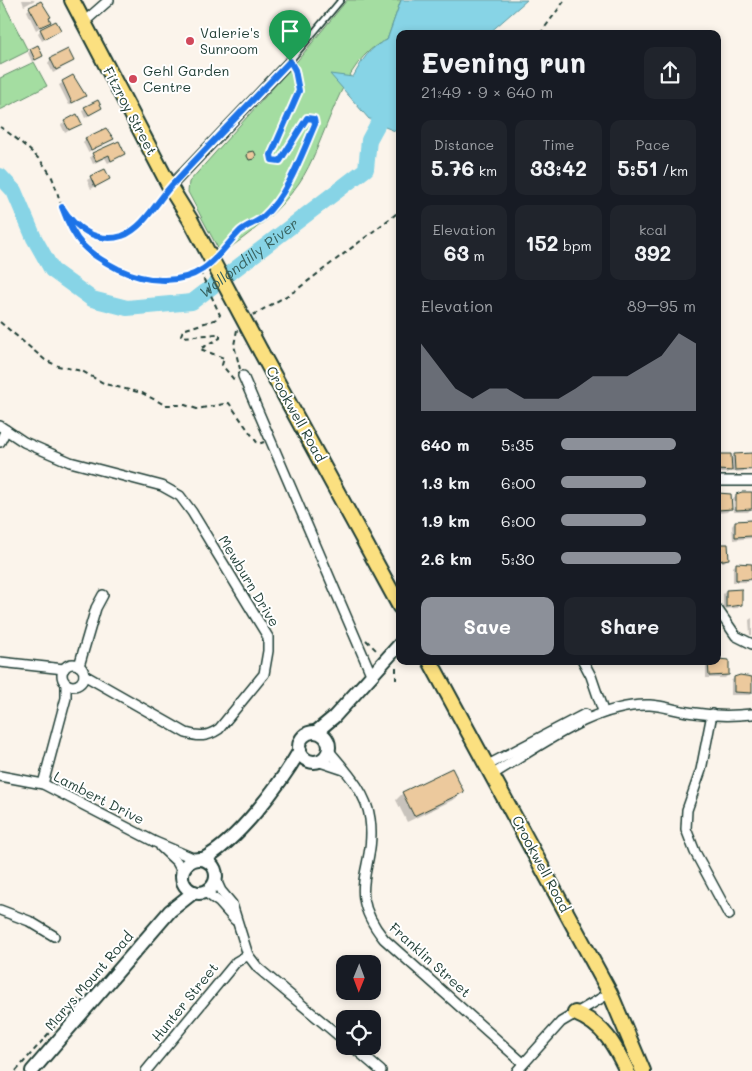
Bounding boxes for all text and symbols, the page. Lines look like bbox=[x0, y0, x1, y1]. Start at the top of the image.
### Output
pin bbox=[269, 10, 311, 61]
icon: arrive bbox=[276, 17, 304, 45]
place label: Valerie's Sunroom bbox=[200, 23, 260, 58]
marker: Valerie's Sunroom bbox=[184, 35, 196, 47]
text: Evening run bbox=[421, 44, 586, 80]
button: share bbox=[644, 47, 696, 99]
place label: Gehl Garden Centre bbox=[143, 61, 229, 96]
street label: Fitzroy Street bbox=[99, 63, 162, 158]
marker: Gehl Garden Centre bbox=[127, 73, 139, 85]
text: 21:49 · 9 × 640 m bbox=[421, 81, 553, 102]
text: Distance bbox=[434, 135, 494, 154]
text: Time bbox=[543, 135, 574, 154]
text: Pace bbox=[636, 135, 670, 154]
text: 5.76 bbox=[431, 154, 474, 181]
text: 33:42 bbox=[530, 154, 587, 181]
text: 5:51 bbox=[617, 154, 658, 181]
text: km bbox=[474, 161, 497, 180]
text: /km bbox=[658, 161, 688, 180]
water label: Wollondilly River bbox=[195, 213, 303, 302]
text: Elevation bbox=[433, 220, 496, 239]
text: kcal bbox=[639, 220, 667, 239]
text: 152 bbox=[525, 229, 559, 256]
text: bpm bbox=[559, 236, 592, 255]
text: 63 bbox=[444, 239, 469, 266]
text: 392 bbox=[634, 239, 671, 266]
text: m bbox=[469, 246, 485, 265]
text: Elevation bbox=[421, 295, 493, 316]
text: 89–95 m bbox=[627, 295, 696, 316]
street label: Crookwell Road bbox=[262, 362, 331, 465]
text: 640 m bbox=[421, 434, 470, 455]
text: 5:35 bbox=[501, 434, 534, 455]
text: 1.3 km bbox=[421, 472, 470, 493]
text: 6:00 bbox=[501, 472, 535, 493]
text: 1.9 km bbox=[421, 510, 470, 531]
text: 6:00 bbox=[501, 510, 535, 531]
street label: Mewburn Drive bbox=[215, 531, 284, 630]
text: 2.6 km bbox=[421, 548, 472, 569]
text: 5:30 bbox=[501, 548, 535, 569]
button: Save bbox=[421, 597, 554, 655]
button: Share bbox=[564, 597, 696, 655]
street label: Lambert Drive bbox=[51, 767, 148, 829]
street label: Crookwell Road bbox=[508, 812, 575, 916]
street label: Franklin Street bbox=[386, 918, 475, 1001]
street label: Marys Mount Road bbox=[40, 927, 137, 1034]
north arrow bbox=[336, 955, 381, 1000]
map controls bbox=[336, 955, 381, 1055]
street label: Hunter Street bbox=[147, 958, 222, 1045]
button: locate bbox=[336, 1010, 381, 1055]

